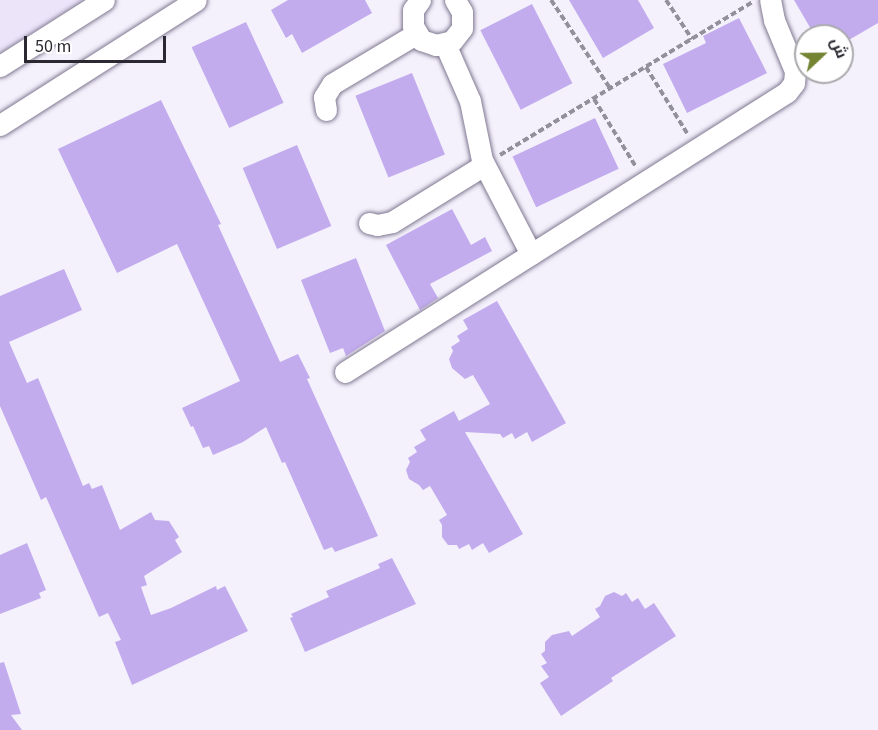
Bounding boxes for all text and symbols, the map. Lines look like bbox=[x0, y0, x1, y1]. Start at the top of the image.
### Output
scale bar bbox=[27, 24, 170, 62]
north arrow bbox=[794, 24, 854, 84]
text: 50 m bbox=[35, 34, 71, 59]
text: ش bbox=[825, 34, 853, 62]

